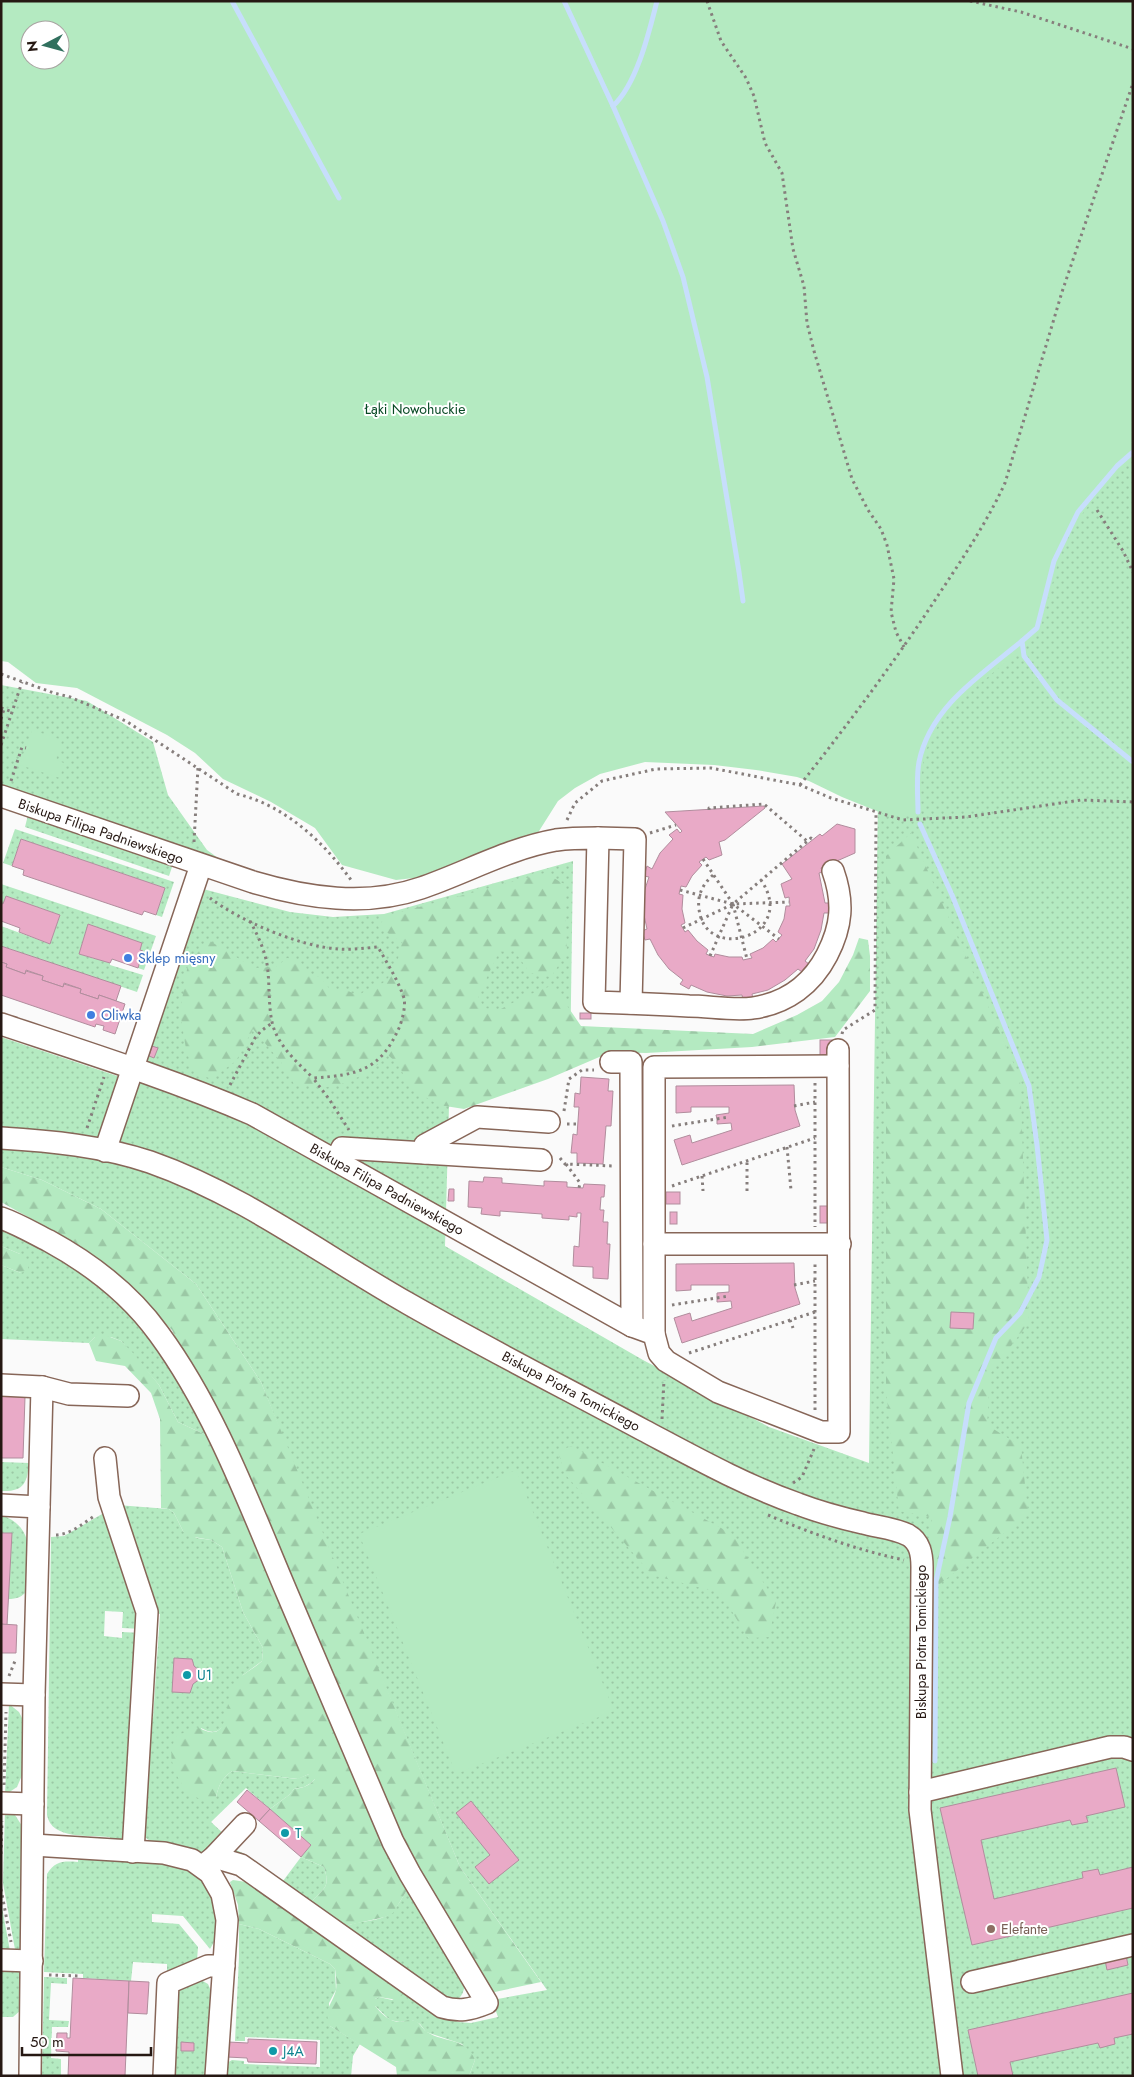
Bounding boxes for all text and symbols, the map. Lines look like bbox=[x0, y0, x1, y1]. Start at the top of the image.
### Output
north arrow bbox=[20, 20, 70, 70]
text: N bbox=[22, 40, 43, 53]
park label: Łąki Nowohuckie bbox=[364, 399, 465, 419]
street label: Biskupa Filipa Padniewskiego bbox=[16, 793, 187, 869]
place label: Sklep mięsny bbox=[138, 948, 216, 968]
marker: Sklep mięsny bbox=[122, 952, 134, 964]
place label: Oliwka bbox=[101, 1005, 141, 1025]
marker: Oliwka bbox=[85, 1009, 97, 1021]
street label: Biskupa Filipa Padniewskiego bbox=[306, 1138, 468, 1240]
street label: Biskupa Piotra Tomickiego bbox=[498, 1346, 644, 1436]
street label: Biskupa Piotra Tomickiego bbox=[911, 1565, 931, 1719]
place label: U1 bbox=[197, 1665, 212, 1685]
marker: U1 bbox=[181, 1669, 193, 1681]
place label: T bbox=[295, 1823, 302, 1843]
marker: T bbox=[279, 1827, 291, 1839]
place label: Elefante bbox=[1001, 1919, 1048, 1939]
marker: Elefante bbox=[985, 1923, 997, 1935]
scale bar bbox=[22, 2024, 151, 2056]
text: 50 m bbox=[30, 2031, 64, 2053]
place label: J4A bbox=[281, 2041, 305, 2061]
marker: J4A bbox=[267, 2045, 279, 2057]

